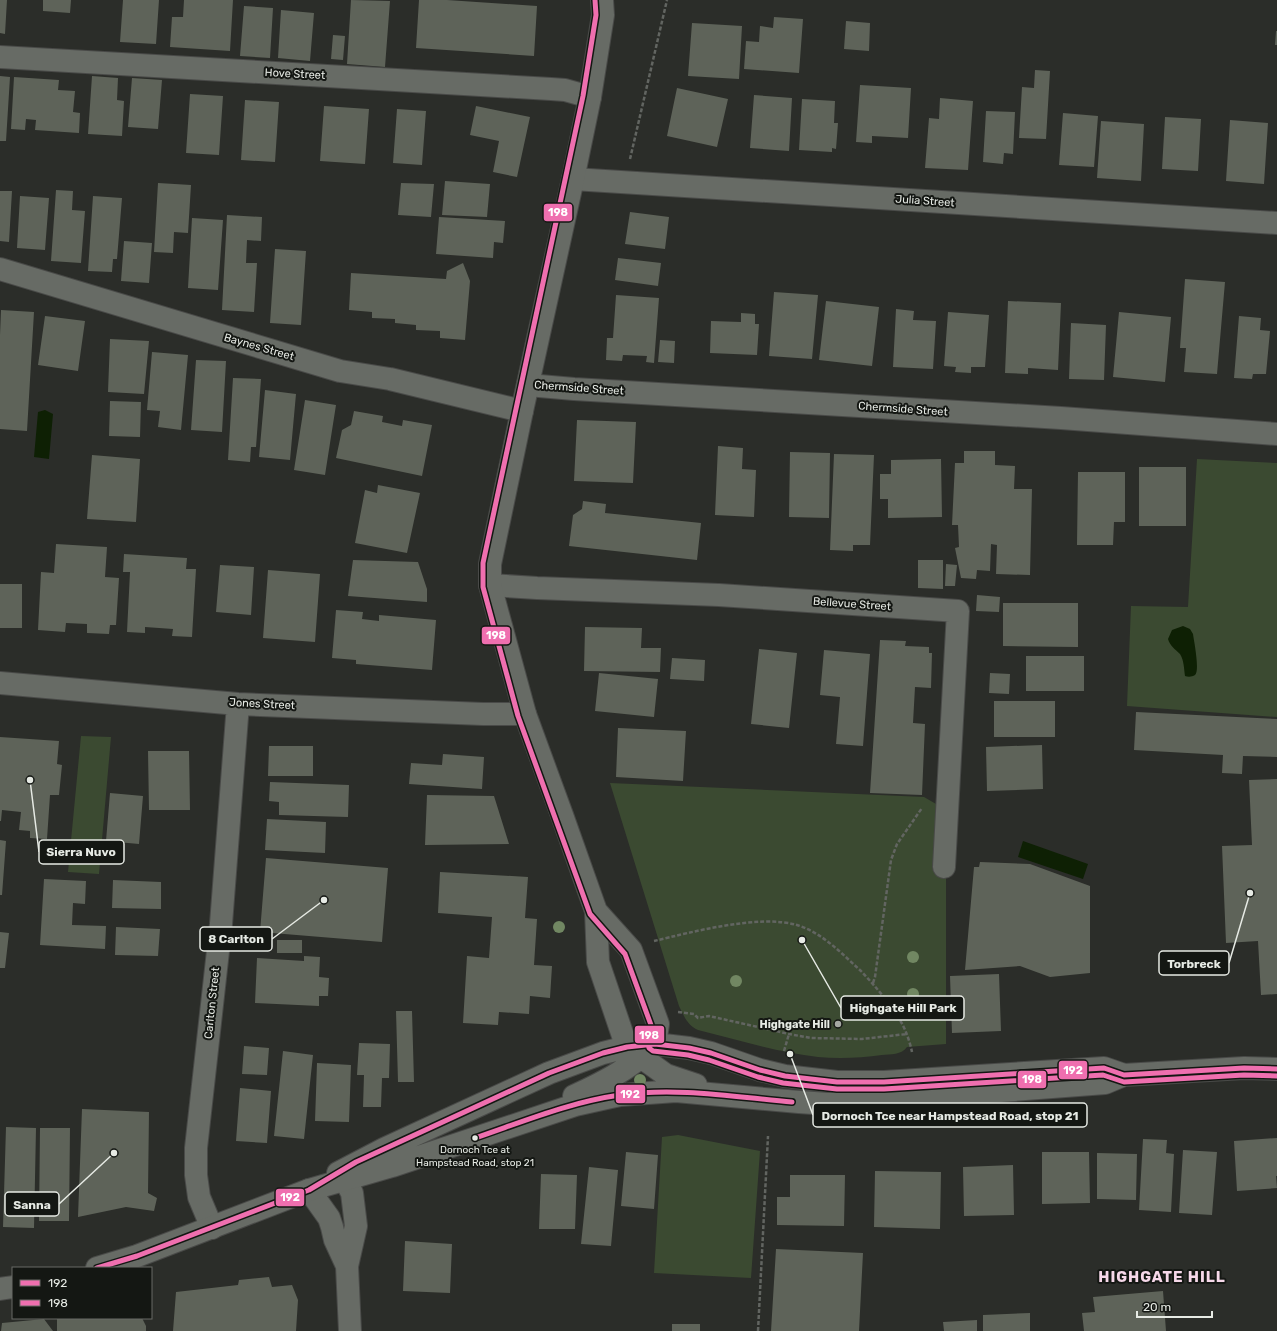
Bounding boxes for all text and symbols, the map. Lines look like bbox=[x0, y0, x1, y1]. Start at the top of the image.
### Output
street label: Hove Street bbox=[264, 66, 326, 82]
street label: Julia Street bbox=[895, 192, 956, 210]
line badge: 198 bbox=[543, 203, 573, 222]
text: 198 bbox=[548, 206, 568, 219]
street label: Baynes Street bbox=[222, 331, 296, 363]
street label: Chermside Street bbox=[534, 378, 625, 398]
street label: Chermside Street bbox=[858, 399, 949, 419]
street label: Bellevue Street bbox=[813, 595, 892, 613]
line badge: 198 bbox=[481, 626, 511, 645]
text: 198 bbox=[486, 629, 506, 642]
street label: Jones Street bbox=[229, 696, 296, 712]
callout: Sierra Nuvo bbox=[39, 840, 124, 864]
text: Sierra Nuvo bbox=[46, 845, 116, 859]
callout: 8 Carlton bbox=[200, 927, 272, 951]
text: 8 Carlton bbox=[208, 932, 264, 946]
callout: Torbreck bbox=[1159, 951, 1229, 975]
text: Torbreck bbox=[1167, 957, 1221, 971]
street label: Carlton Street bbox=[202, 966, 222, 1039]
callout: Highgate Hill Park bbox=[841, 996, 964, 1020]
text: Highgate Hill Park bbox=[849, 1001, 957, 1015]
place label: Highgate Hill bbox=[759, 1018, 830, 1031]
marker: Highgate Hill bbox=[833, 1019, 843, 1029]
line badge: 198 bbox=[634, 1025, 665, 1044]
text: 198 bbox=[639, 1029, 659, 1042]
line badge: 192 bbox=[1058, 1060, 1088, 1080]
text: 192 bbox=[1063, 1064, 1083, 1077]
line badge: 198 bbox=[1017, 1070, 1047, 1089]
text: 198 bbox=[1022, 1073, 1042, 1086]
line badge: 192 bbox=[615, 1084, 646, 1104]
text: 192 bbox=[620, 1088, 640, 1101]
callout: Dornoch Tce near Hampstead Road, stop 21 bbox=[813, 1103, 1087, 1127]
text: Dornoch Tce near Hampstead Road, stop 21 bbox=[821, 1109, 1079, 1123]
marker: Dornoch Tce at Hampstead Road, stop 21 bbox=[470, 1133, 480, 1143]
place label: Dornoch Tce at Hampstead Road, stop 21 bbox=[416, 1144, 534, 1169]
line badge: 192 bbox=[275, 1188, 305, 1207]
text: 192 bbox=[280, 1191, 300, 1204]
callout: Sanna bbox=[5, 1192, 59, 1216]
text: Sanna bbox=[13, 1198, 51, 1212]
legend bbox=[12, 1267, 152, 1319]
district label: HIGHGATE HILL bbox=[1098, 1268, 1226, 1286]
text: 192 bbox=[48, 1276, 67, 1290]
scale bar bbox=[1137, 1293, 1212, 1319]
text: 198 bbox=[48, 1296, 68, 1310]
text: 20 m bbox=[1143, 1300, 1171, 1314]

